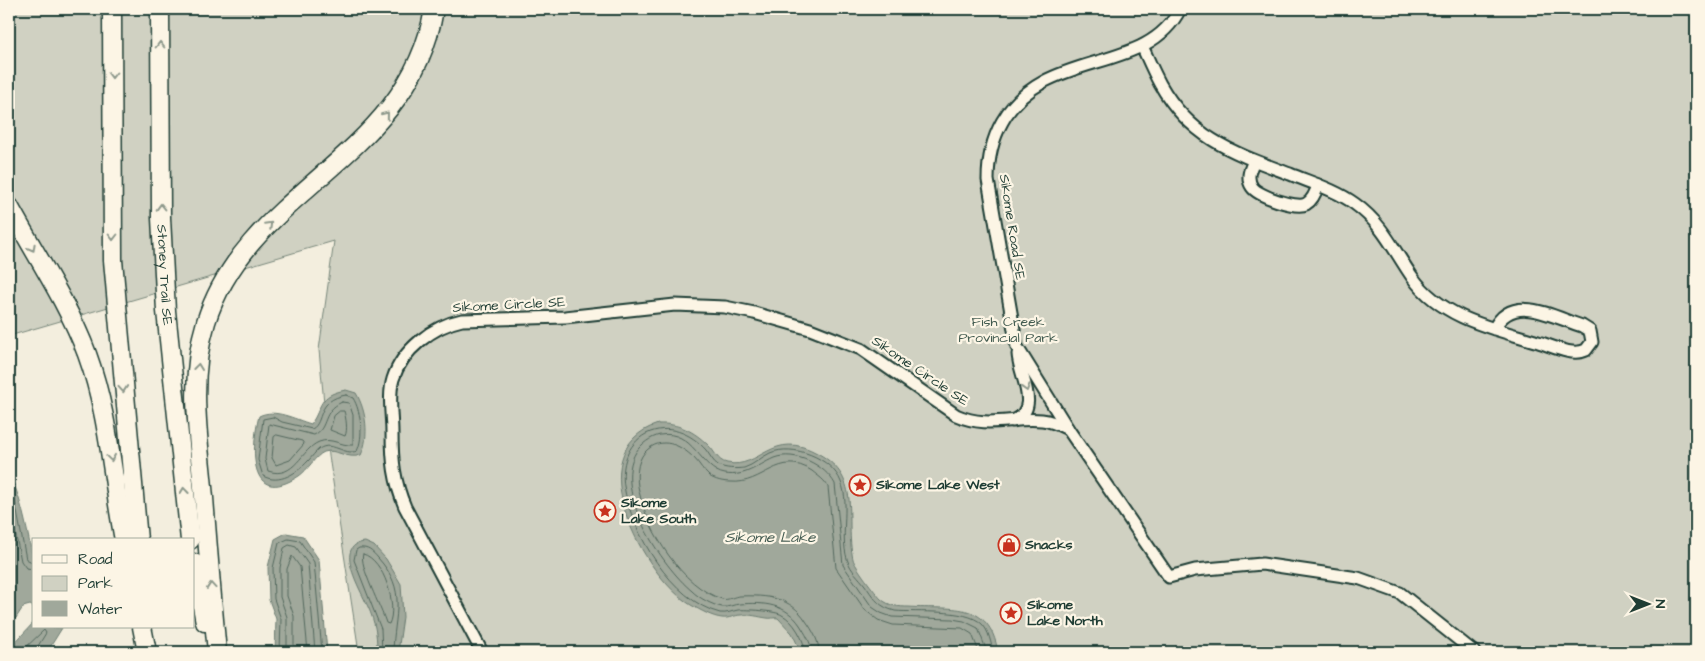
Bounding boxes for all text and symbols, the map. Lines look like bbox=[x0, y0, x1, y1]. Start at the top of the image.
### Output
one-way arrow bbox=[155, 41, 165, 48]
one-way arrow bbox=[107, 72, 117, 79]
one-way arrow bbox=[380, 112, 388, 121]
street label: Sikome Road SE bbox=[994, 173, 1030, 282]
one-way arrow bbox=[156, 203, 166, 211]
one-way arrow bbox=[263, 222, 272, 231]
street label: Stoney Trail SE bbox=[151, 224, 178, 327]
one-way arrow bbox=[108, 234, 118, 242]
one-way arrow bbox=[26, 243, 36, 252]
street label: Sikome Circle SE bbox=[452, 292, 567, 318]
park label: Fish Creek Provincial Park bbox=[958, 312, 1058, 348]
street label: Sikome Circle SE bbox=[868, 331, 973, 411]
one-way arrow bbox=[192, 363, 202, 371]
one-way arrow bbox=[1020, 384, 1030, 392]
one-way arrow bbox=[118, 386, 129, 394]
one-way arrow bbox=[105, 455, 116, 463]
place icon: Sikome Lake West bbox=[848, 473, 872, 497]
place label: Sikome Lake West bbox=[875, 475, 1000, 495]
one-way arrow bbox=[179, 487, 190, 495]
place label: Sikome Lake South bbox=[620, 493, 697, 529]
place icon: Sikome Lake South bbox=[593, 499, 617, 523]
water label: Sikome Lake bbox=[725, 527, 816, 548]
shop icon: Snacks bbox=[997, 533, 1021, 557]
place label: Snacks bbox=[1024, 535, 1073, 555]
legend bbox=[32, 538, 195, 628]
text: Road bbox=[78, 549, 113, 570]
text: Park bbox=[78, 573, 113, 594]
north arrow bbox=[1622, 578, 1672, 628]
one-way arrow bbox=[206, 582, 217, 590]
place label: Sikome Lake North bbox=[1026, 595, 1104, 631]
text: Water bbox=[78, 599, 122, 620]
text: N bbox=[1650, 600, 1670, 609]
place icon: Sikome Lake North bbox=[999, 601, 1023, 625]

